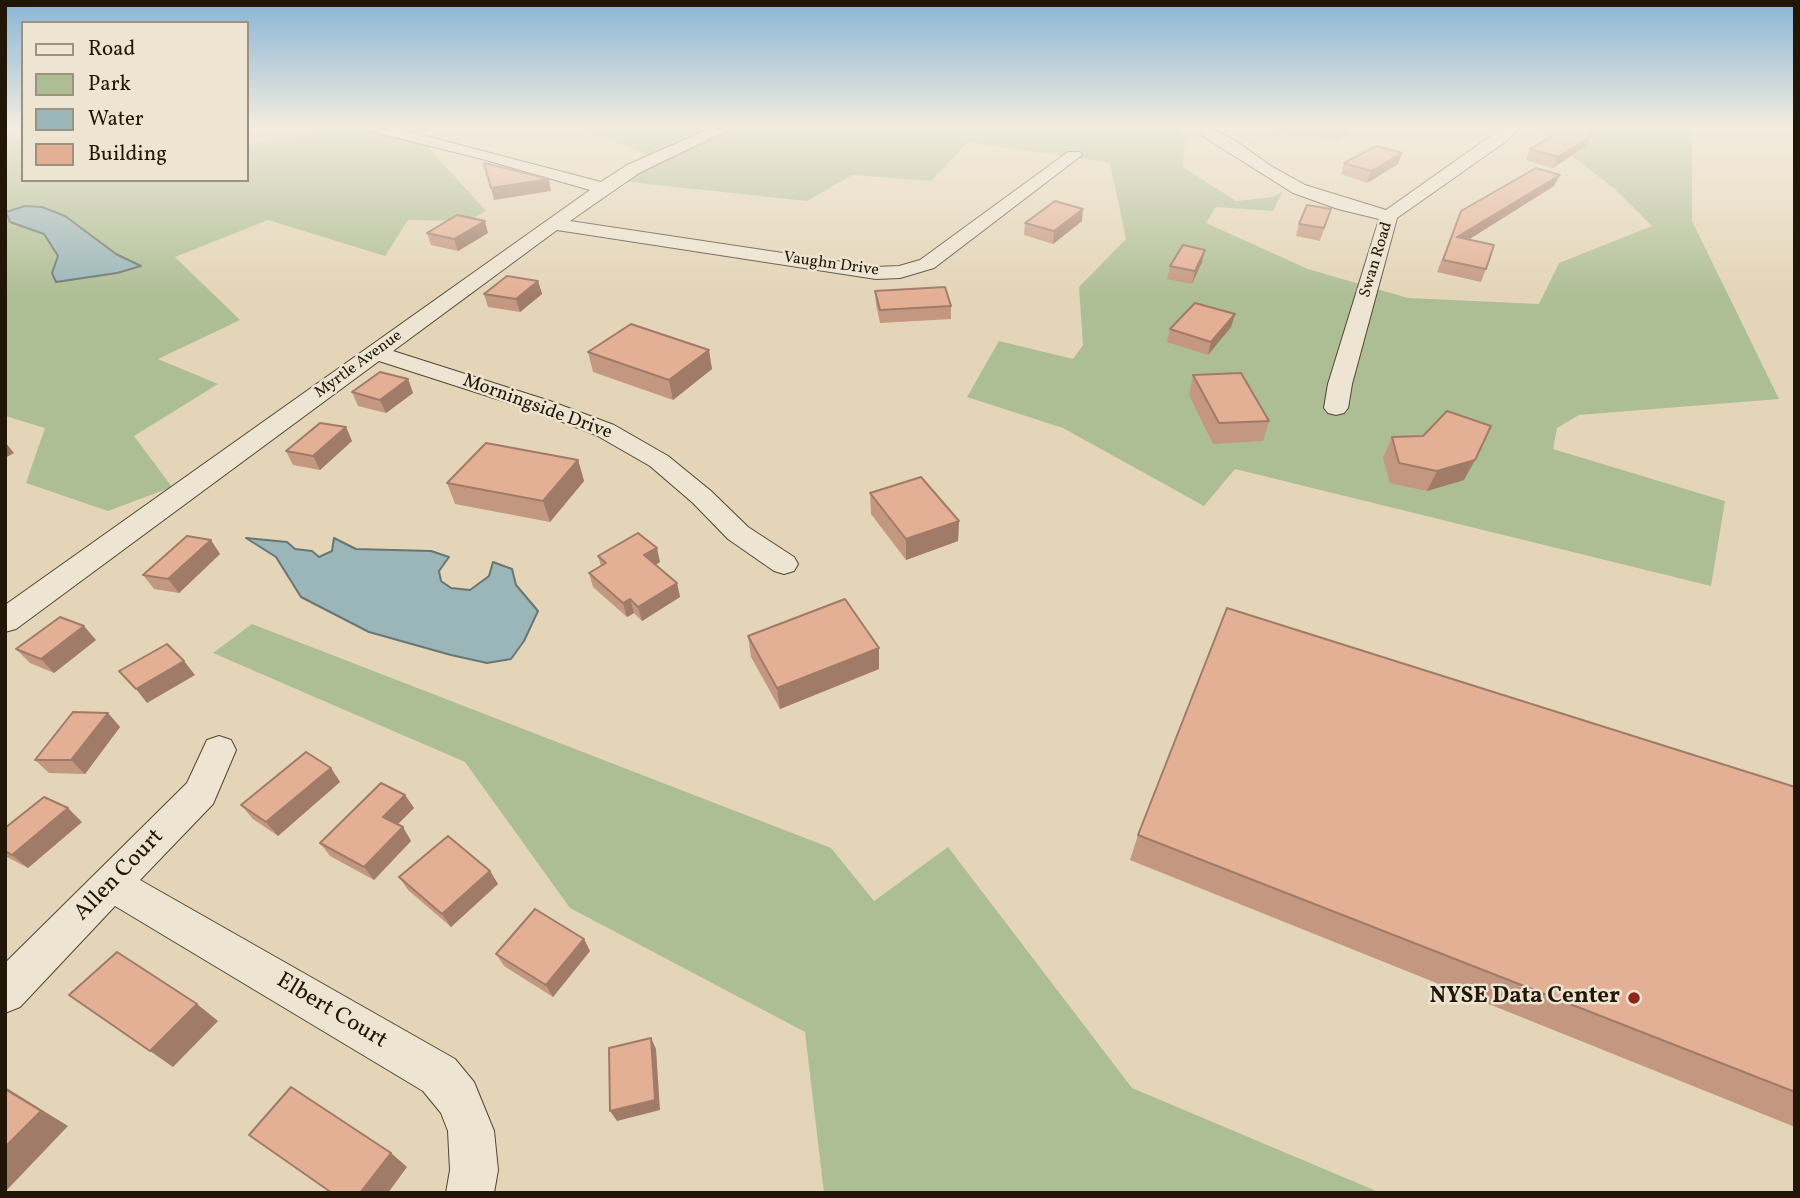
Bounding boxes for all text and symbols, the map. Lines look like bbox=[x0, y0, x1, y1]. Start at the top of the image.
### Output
legend bbox=[21, 21, 248, 182]
text: Road bbox=[88, 35, 135, 64]
text: Park bbox=[88, 70, 131, 99]
text: Water bbox=[88, 105, 144, 134]
text: Building bbox=[88, 140, 167, 169]
street label: Swan Road bbox=[1356, 220, 1398, 300]
street label: Vaughn Drive bbox=[782, 249, 880, 281]
street label: Myrtle Avenue bbox=[312, 327, 406, 403]
street label: Morningside Drive bbox=[459, 370, 615, 446]
street label: Allen Court bbox=[69, 824, 171, 928]
street label: Elbert Court bbox=[271, 968, 391, 1056]
place label: NYSE Data Center bbox=[1429, 984, 1620, 1012]
marker: NYSE Data Center bbox=[1626, 990, 1642, 1006]

